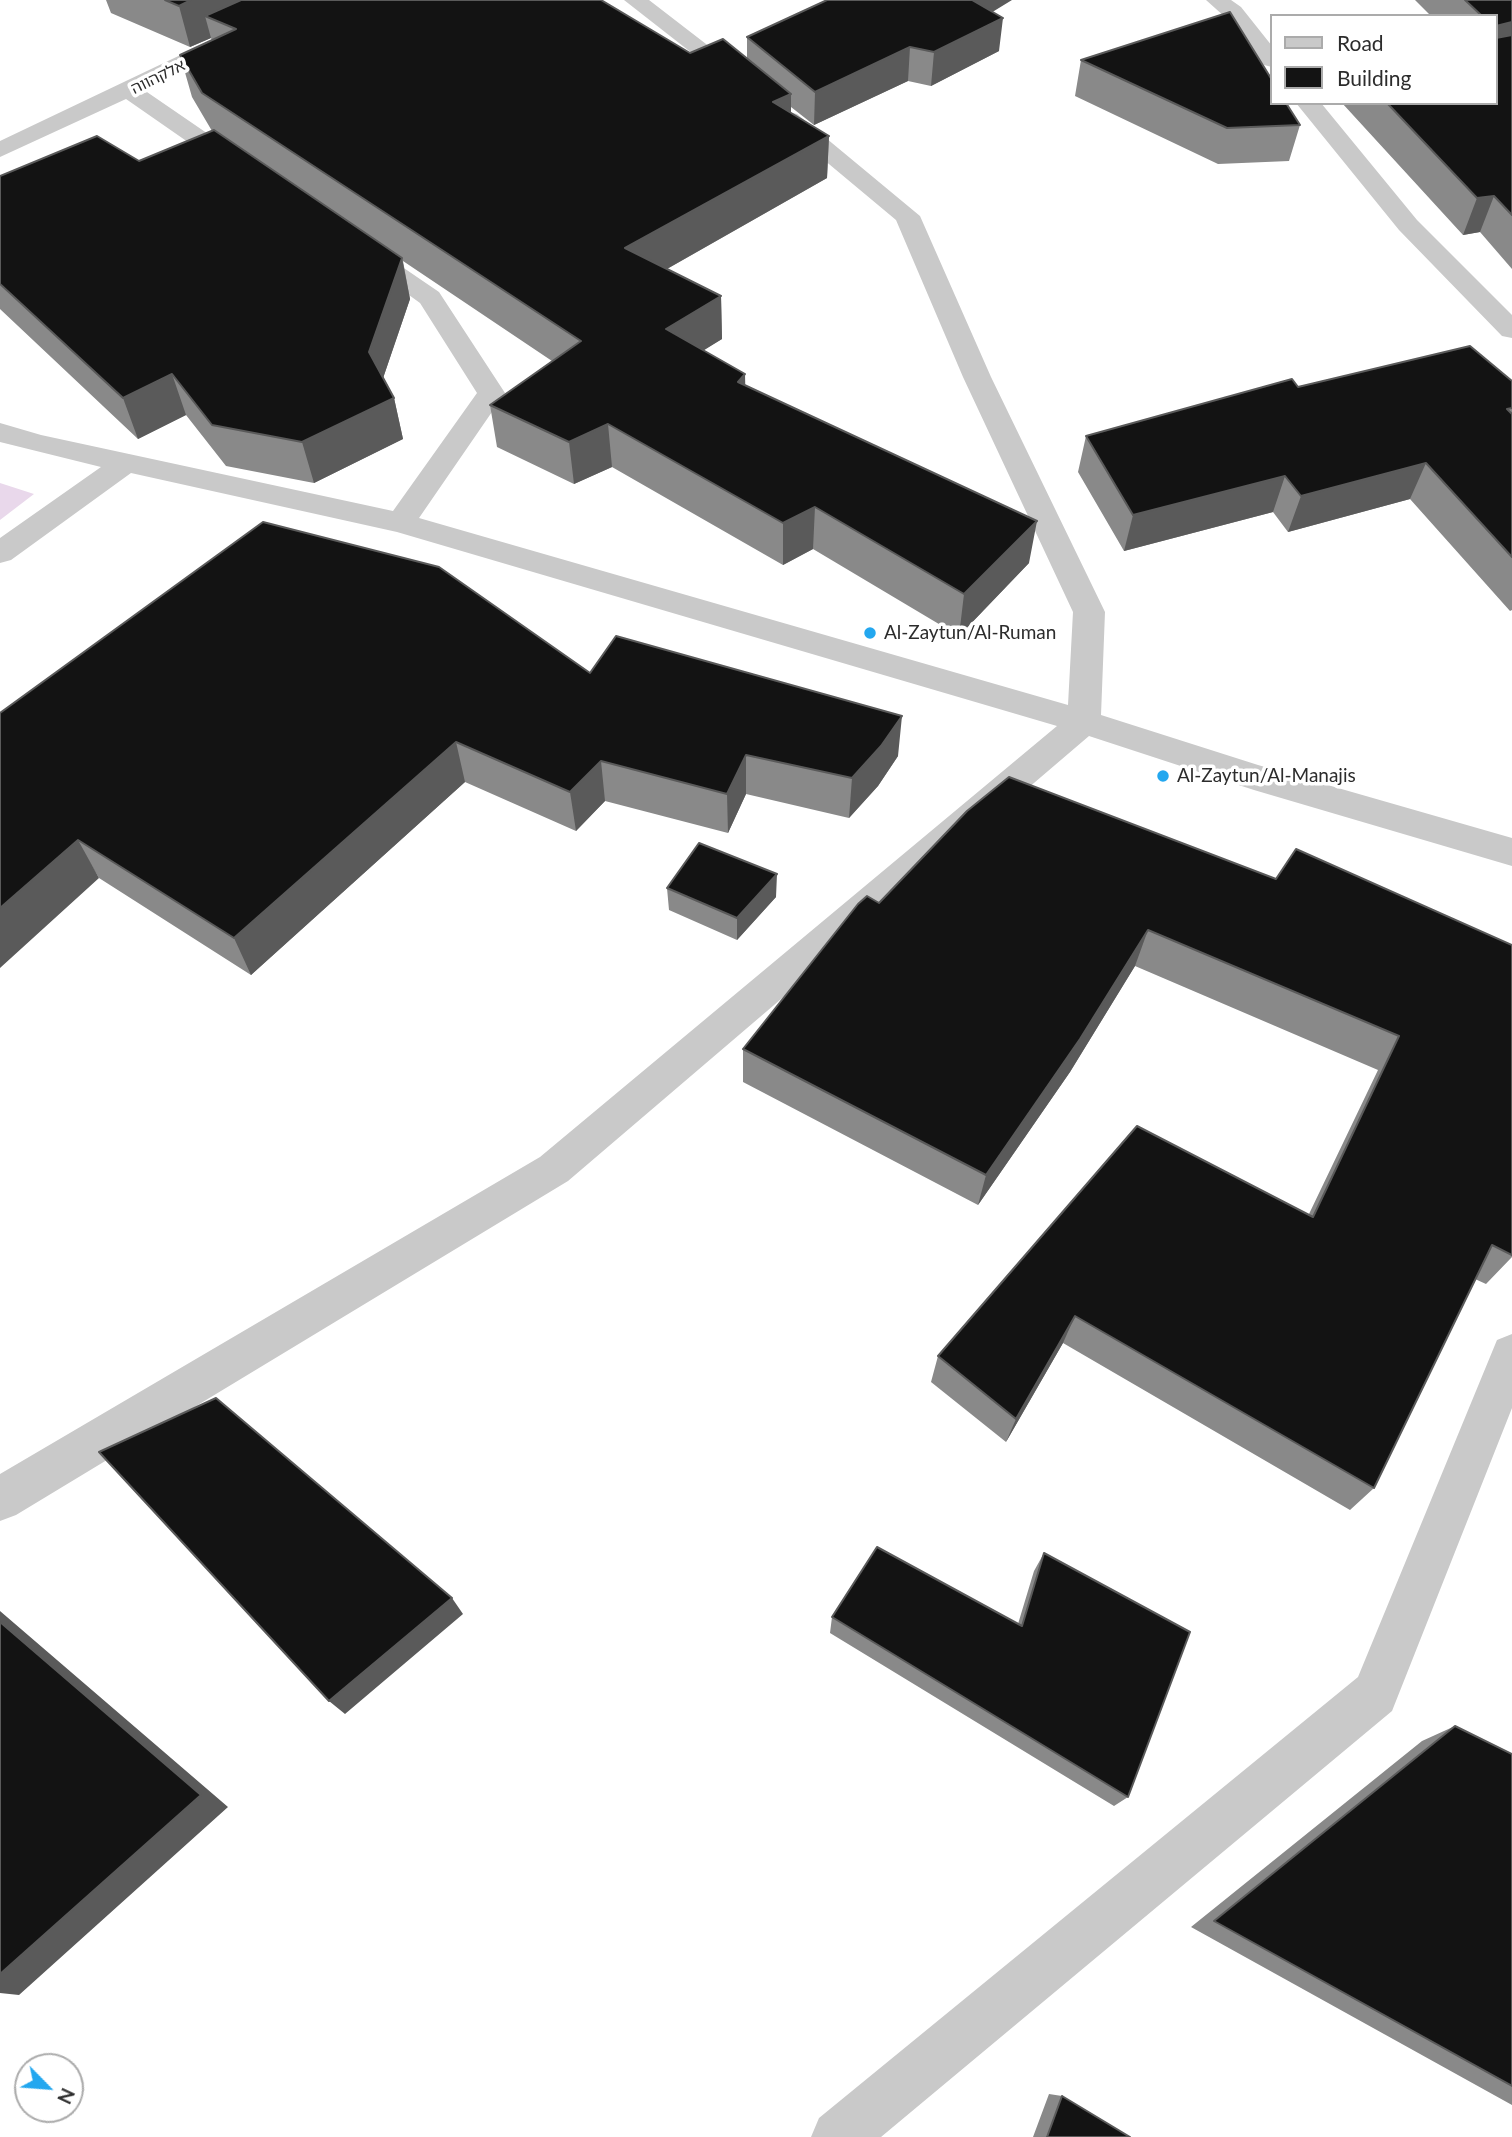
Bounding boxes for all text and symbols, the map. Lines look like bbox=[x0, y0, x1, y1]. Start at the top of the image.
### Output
legend bbox=[1270, 14, 1498, 105]
text: Road bbox=[1337, 30, 1384, 55]
street label: אלקהווה bbox=[128, 56, 188, 98]
text: Building bbox=[1337, 65, 1412, 90]
place label: Al-Zaytun/Al-Ruman bbox=[884, 622, 1056, 644]
marker: Al-Zaytun/Al-Ruman bbox=[862, 625, 878, 641]
place label: Al-Zaytun/Al-Manajis bbox=[1177, 765, 1356, 787]
marker: Al-Zaytun/Al-Manajis bbox=[1155, 768, 1171, 784]
north arrow bbox=[14, 2053, 84, 2123]
text: N bbox=[53, 2085, 80, 2108]

